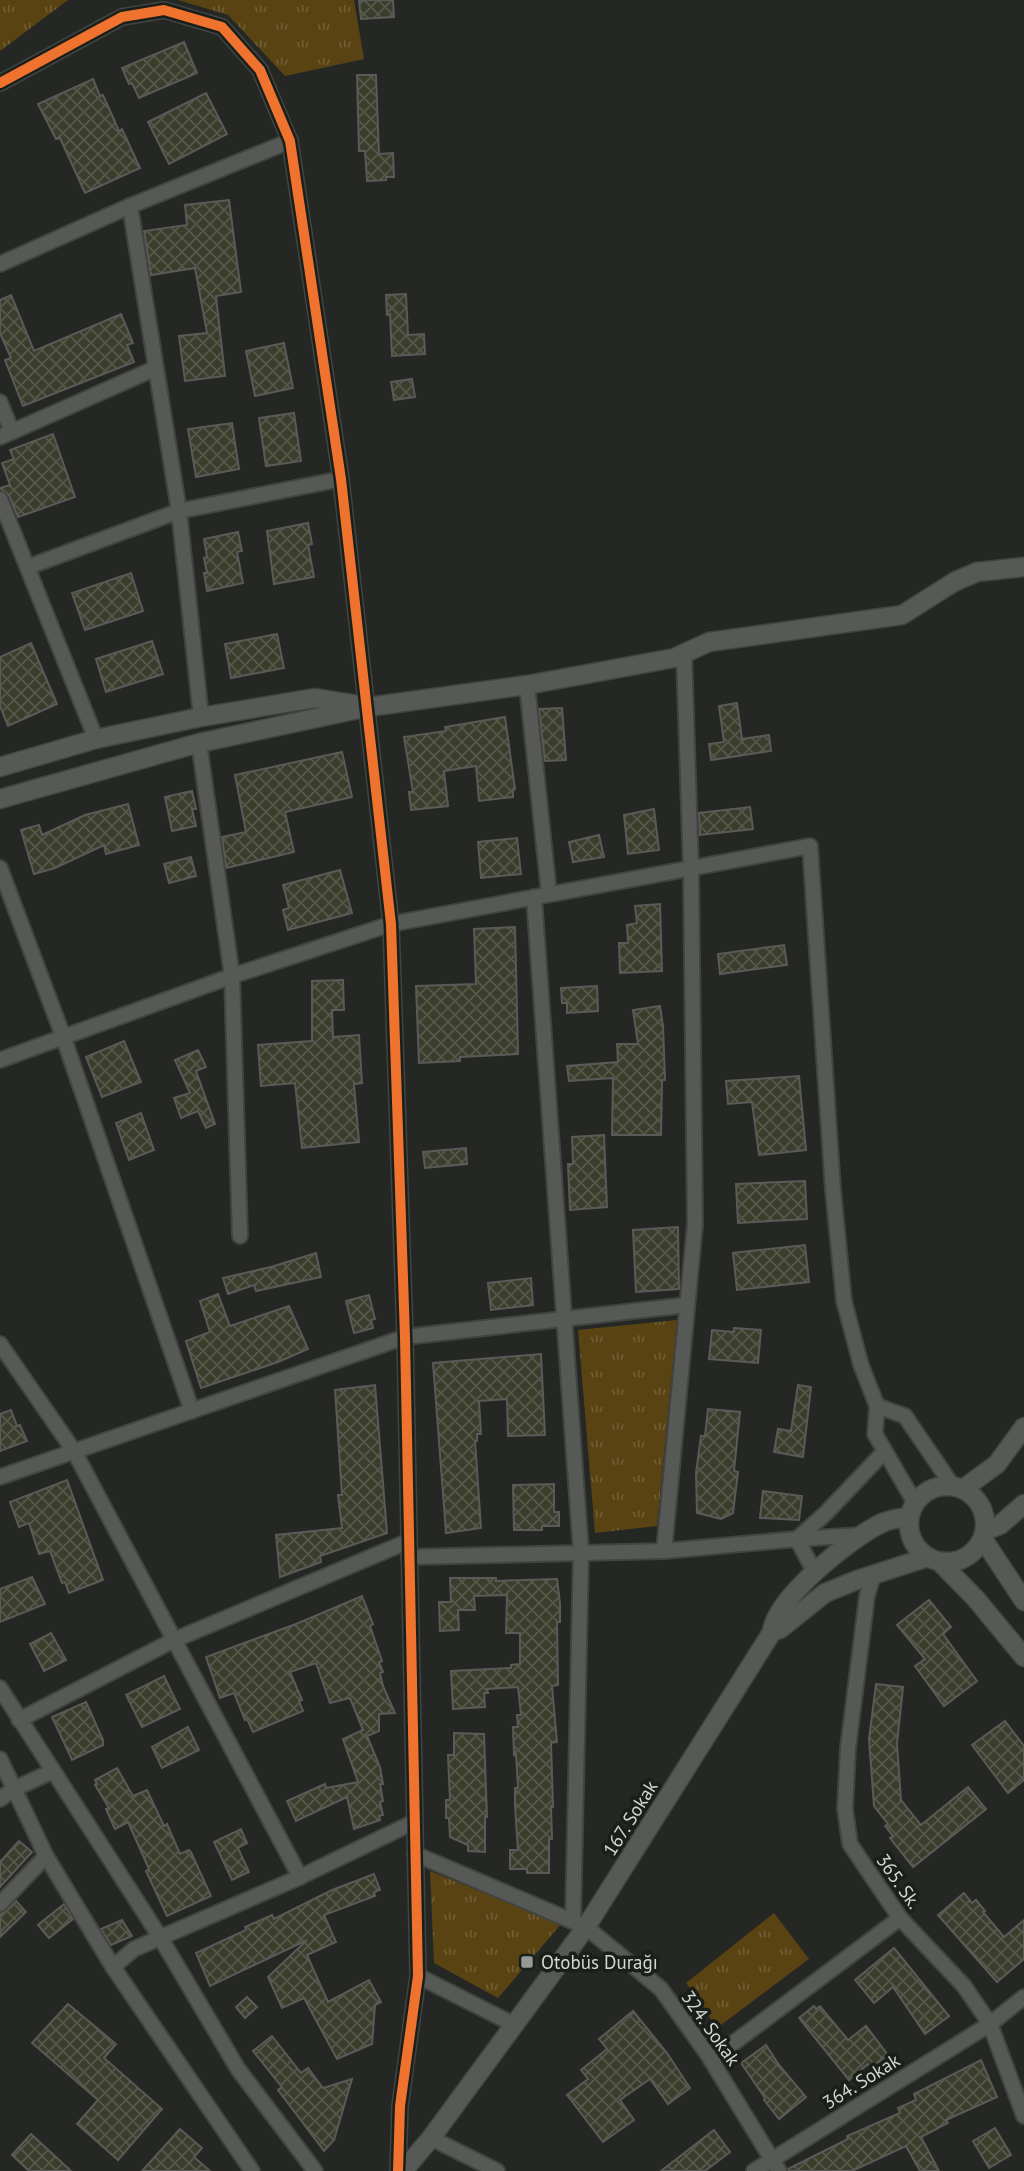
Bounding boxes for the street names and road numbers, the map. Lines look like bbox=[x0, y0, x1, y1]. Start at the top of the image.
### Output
street label: 167. Sokak bbox=[597, 1776, 663, 1860]
street label: 365. Sk. bbox=[871, 1849, 927, 1913]
street label: 324. Sokak bbox=[676, 1986, 746, 2070]
street label: 364. Sokak bbox=[818, 2048, 904, 2114]

